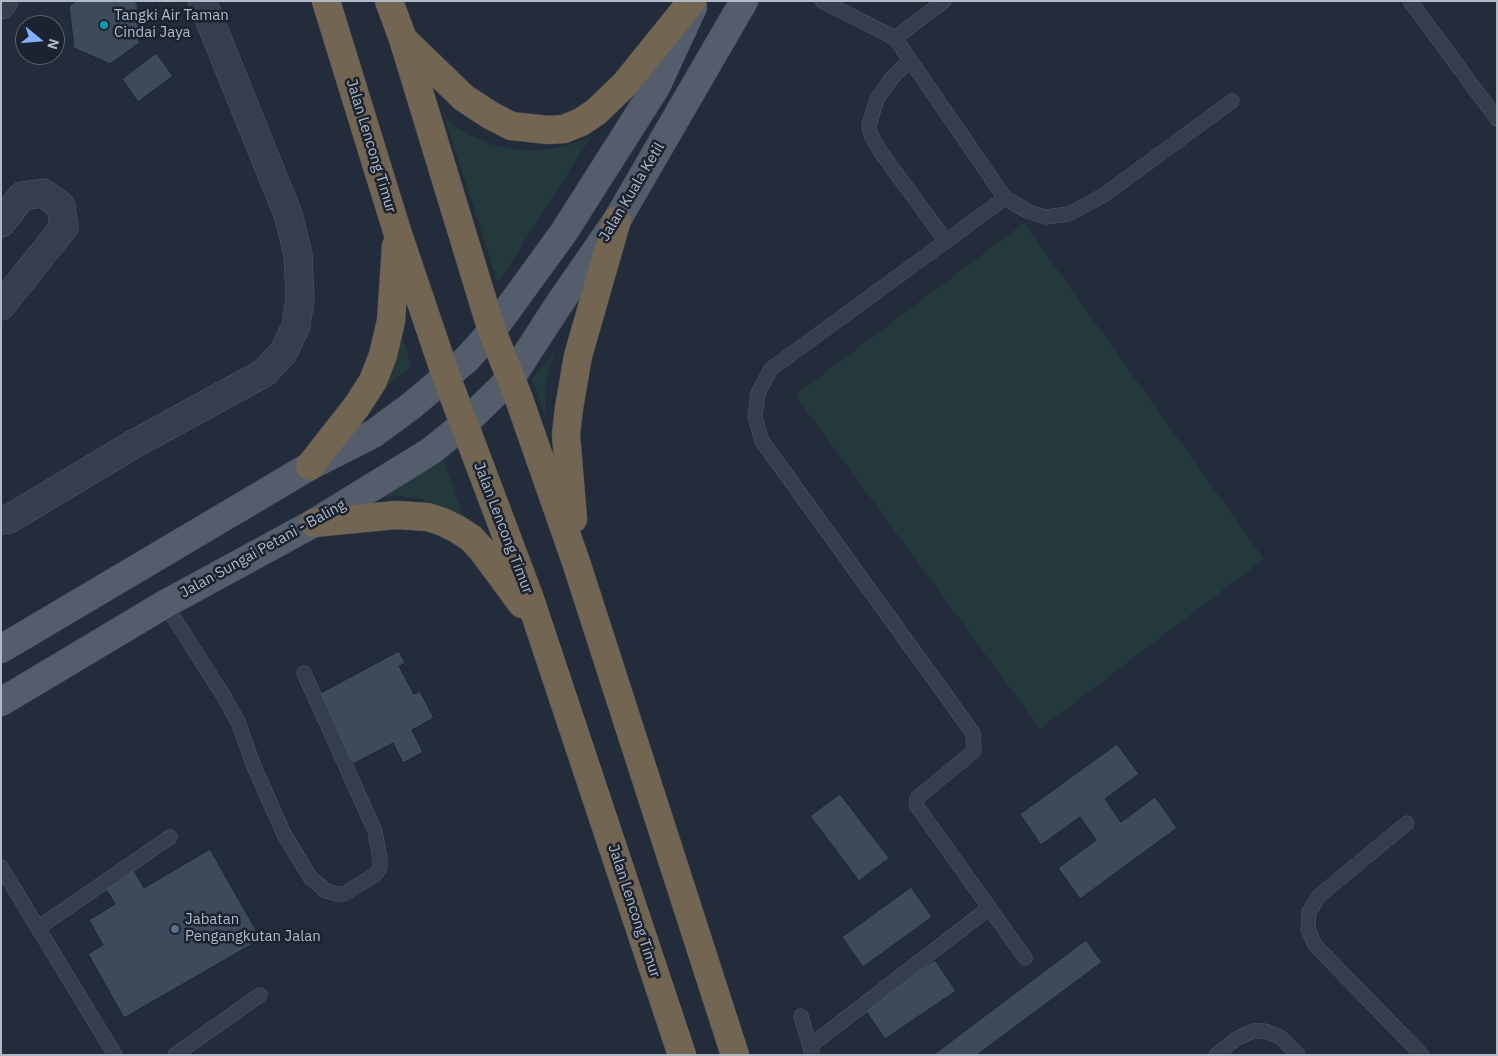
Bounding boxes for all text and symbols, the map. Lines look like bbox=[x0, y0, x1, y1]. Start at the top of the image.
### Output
place label: Tangki Air Taman Cindai Jaya bbox=[114, 7, 229, 42]
north arrow bbox=[15, 15, 65, 65]
marker: Tangki Air Taman Cindai Jaya bbox=[98, 19, 110, 31]
text: N bbox=[43, 37, 63, 52]
street label: Jalan Lencong Timur bbox=[342, 77, 400, 215]
street label: Jalan Kuala Ketil bbox=[595, 139, 669, 245]
street label: Jalan Lencong Timur bbox=[470, 460, 536, 596]
street label: Jalan Sungai Petani - Baling bbox=[177, 496, 349, 602]
street label: Jalan Lencong Timur bbox=[604, 842, 664, 980]
place label: Jabatan Pengangkutan Jalan bbox=[185, 911, 321, 946]
marker: Jabatan Pengangkutan Jalan bbox=[169, 923, 181, 935]

